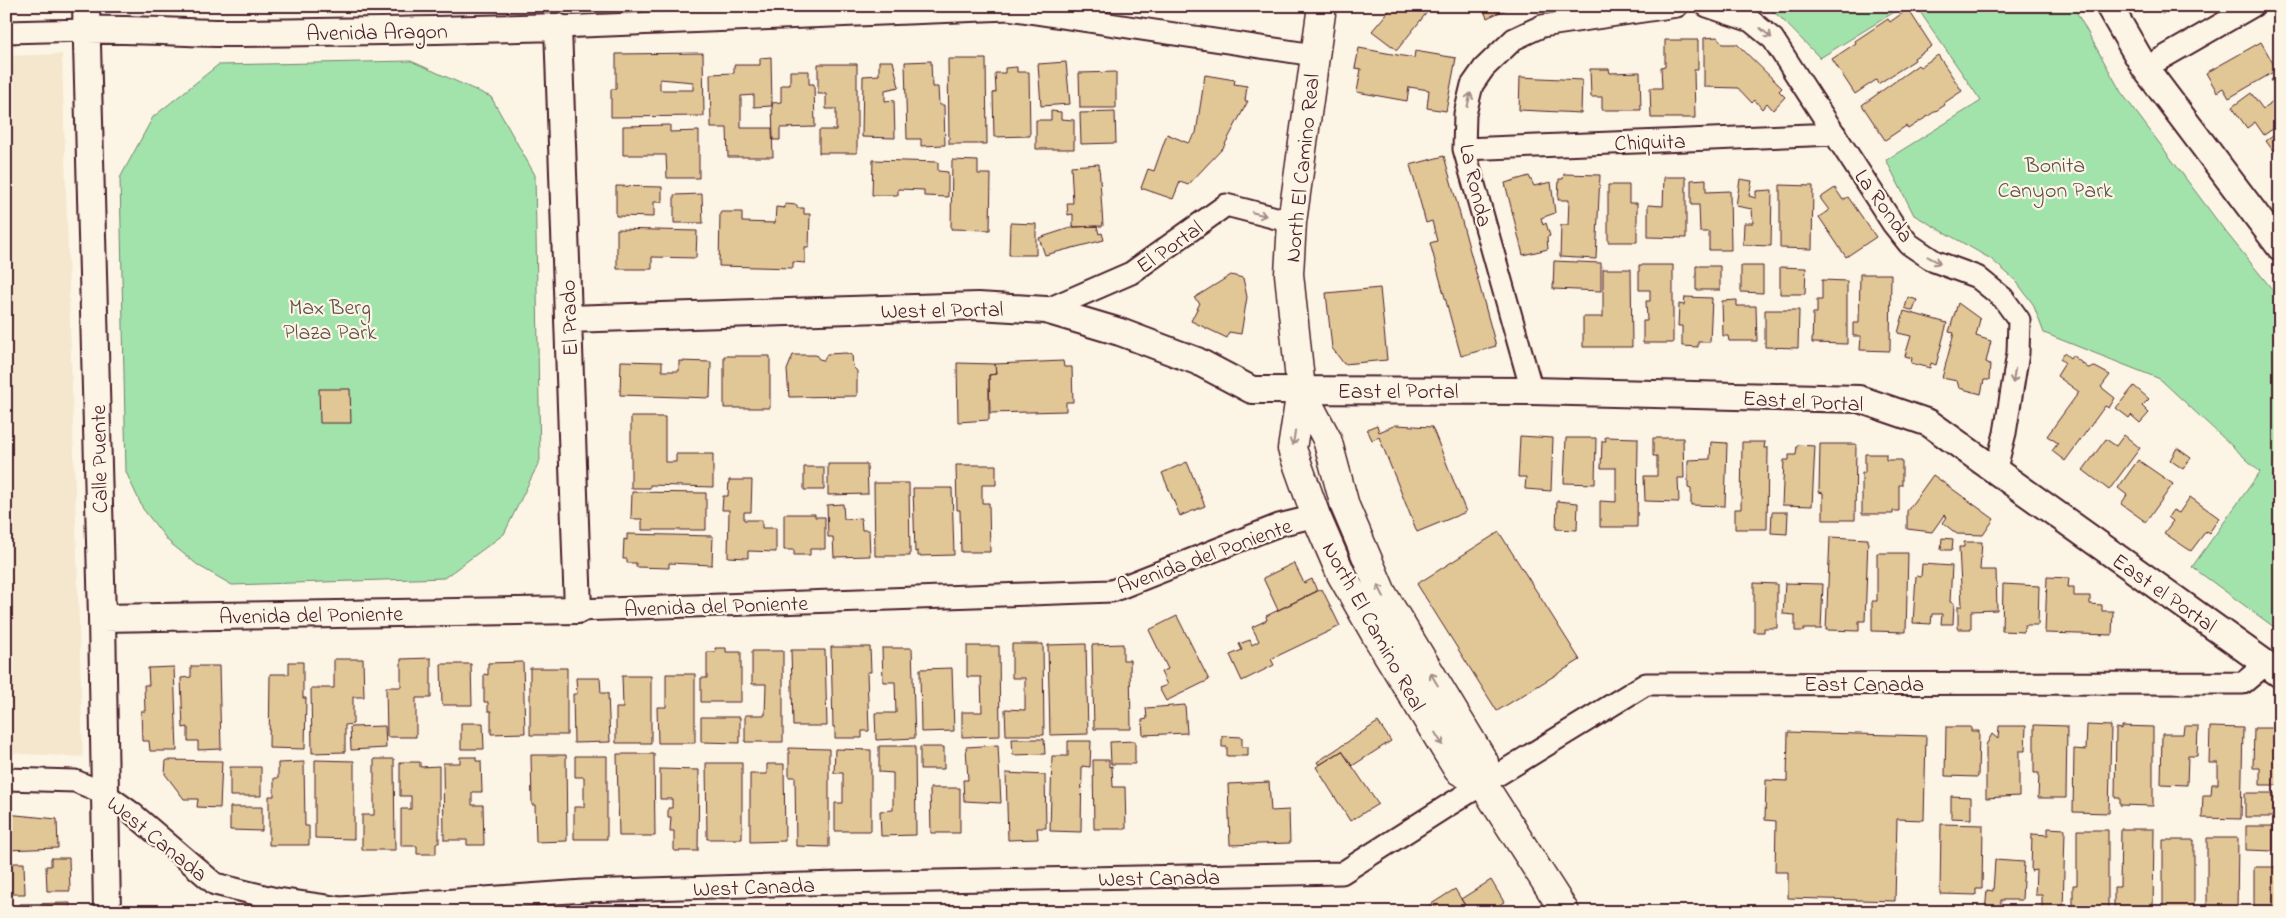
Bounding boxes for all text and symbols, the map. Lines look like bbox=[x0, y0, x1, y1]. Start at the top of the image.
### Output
street label: Avenida Aragon bbox=[306, 17, 448, 52]
one-way arrow bbox=[1759, 28, 1772, 39]
street label: North El Camino Real bbox=[1278, 72, 1330, 264]
one-way arrow bbox=[1465, 93, 1474, 109]
street label: Chiquita bbox=[1614, 127, 1686, 161]
street label: La Ronda bbox=[1449, 141, 1499, 230]
park label: Bonita Canyon Park bbox=[1997, 151, 2113, 209]
street label: La Ronda bbox=[1845, 163, 1920, 250]
one-way arrow bbox=[1251, 210, 1267, 219]
street label: El Portal bbox=[1131, 214, 1211, 283]
one-way arrow bbox=[1926, 256, 1941, 265]
street label: El Prado bbox=[554, 279, 588, 357]
park label: Max Berg Plaza Park bbox=[283, 293, 377, 350]
street label: West el Portal bbox=[880, 295, 1004, 329]
one-way arrow bbox=[2009, 367, 2019, 383]
street label: East el Portal bbox=[1337, 377, 1459, 409]
street label: East el Portal bbox=[1742, 384, 1864, 422]
street label: Calle Puente bbox=[84, 404, 118, 514]
one-way arrow bbox=[1288, 429, 1298, 445]
street label: Avenida del Poniente bbox=[1113, 511, 1297, 604]
street label: North El Camino Real bbox=[1312, 537, 1432, 718]
street label: East el Portal bbox=[2105, 547, 2222, 642]
one-way arrow bbox=[1376, 584, 1385, 599]
street label: Avenida del Poniente bbox=[624, 589, 809, 627]
street label: Avenida del Poniente bbox=[219, 599, 404, 635]
street label: East Canada bbox=[1804, 670, 1924, 702]
one-way arrow bbox=[1429, 673, 1439, 687]
one-way arrow bbox=[1434, 731, 1444, 745]
street label: West Canada bbox=[99, 790, 214, 891]
street label: West Canada bbox=[1098, 863, 1220, 897]
street label: West Canada bbox=[693, 871, 816, 907]

